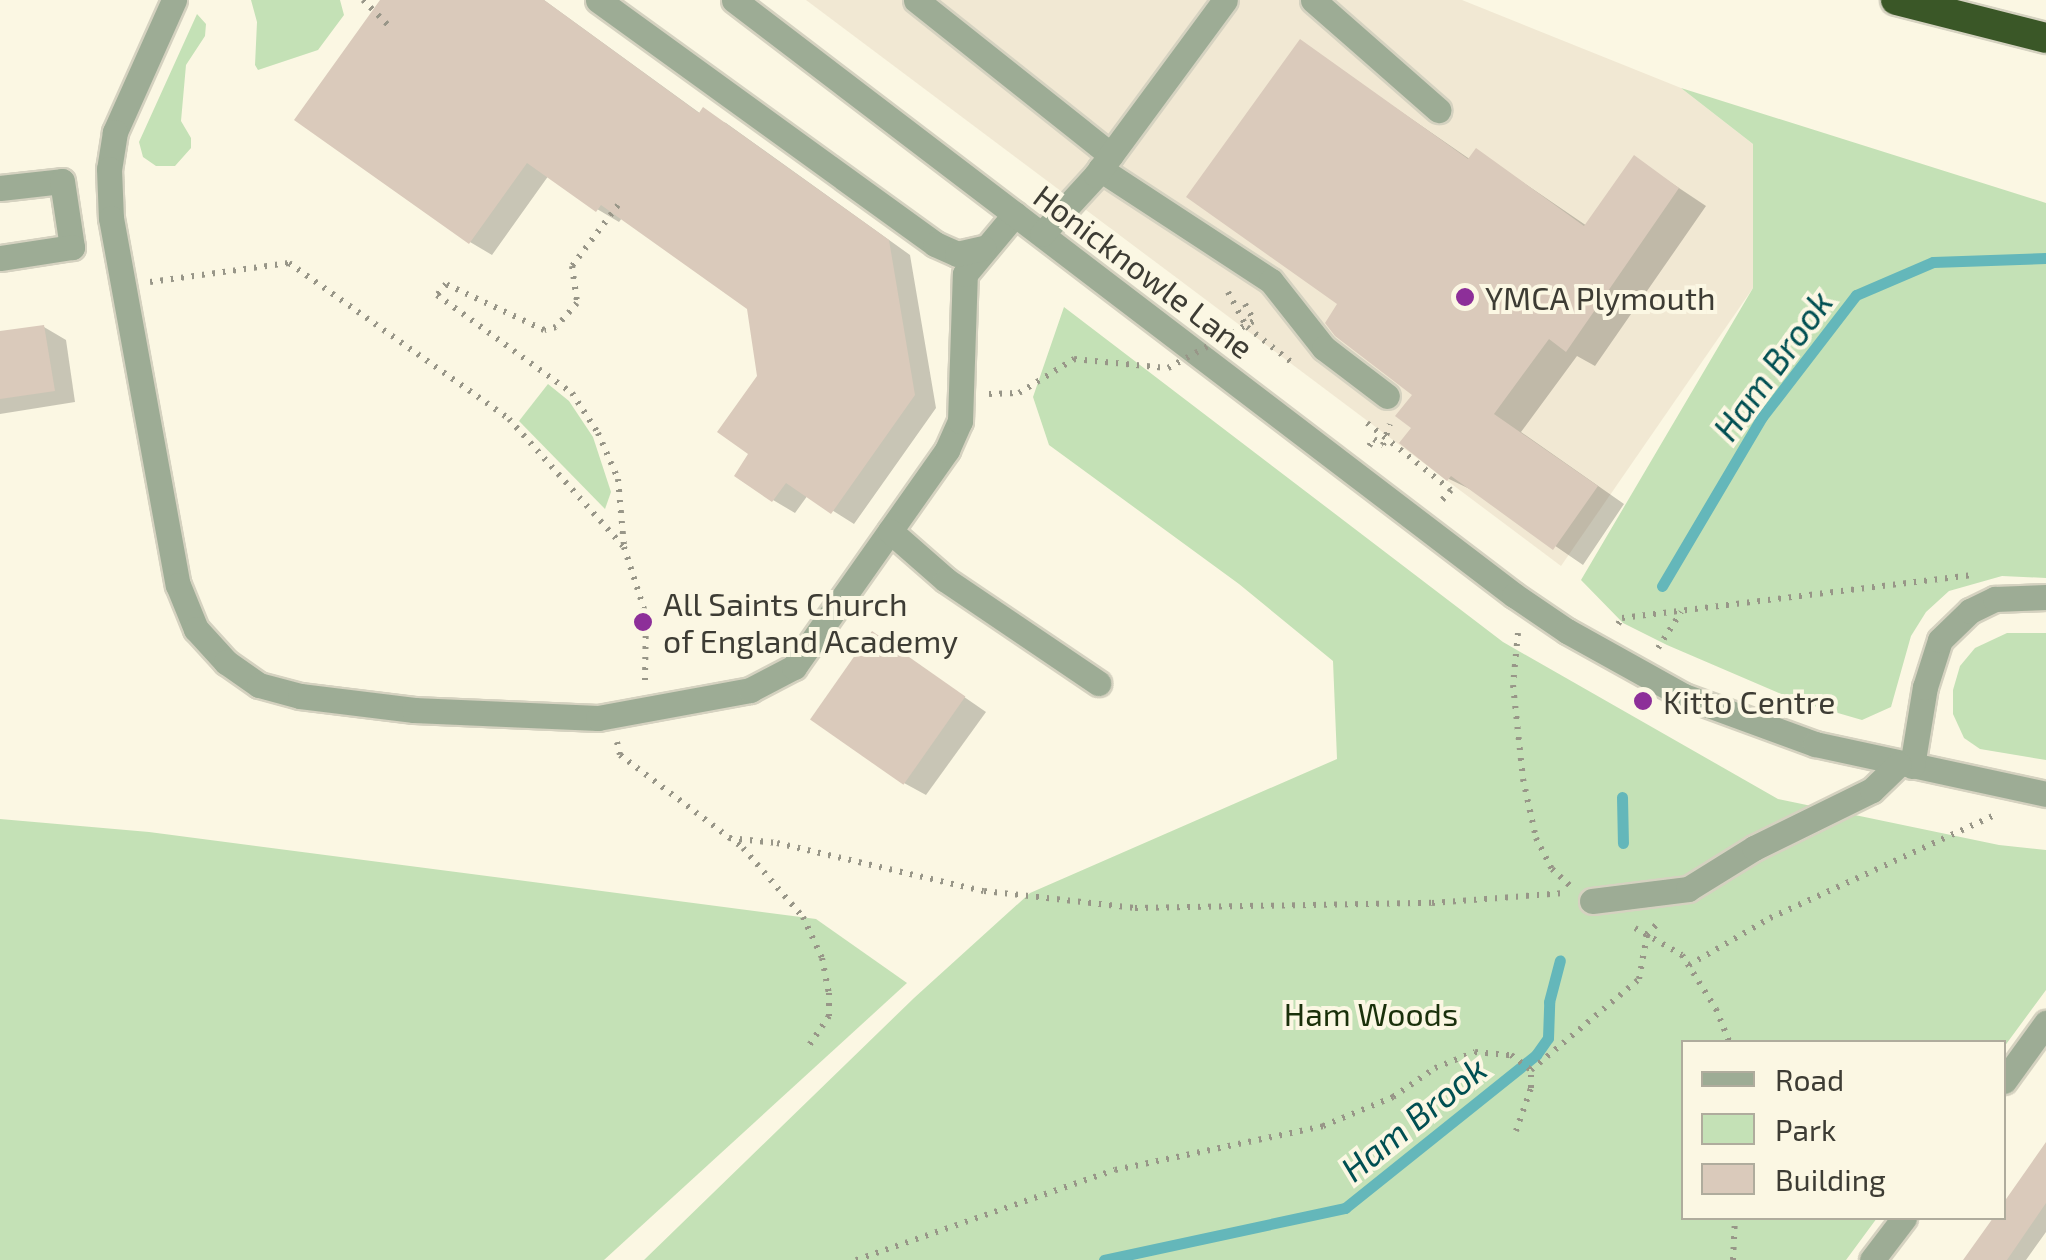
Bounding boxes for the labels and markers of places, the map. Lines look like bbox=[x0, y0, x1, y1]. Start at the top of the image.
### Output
place label: YMCA Plymouth bbox=[1485, 278, 1716, 316]
marker: YMCA Plymouth bbox=[1454, 286, 1476, 308]
place label: All Saints Church of England Academy bbox=[663, 585, 960, 660]
marker: All Saints Church of England Academy bbox=[632, 611, 654, 633]
place label: Kitto Centre bbox=[1663, 682, 1835, 720]
marker: Kitto Centre bbox=[1632, 690, 1654, 712]

